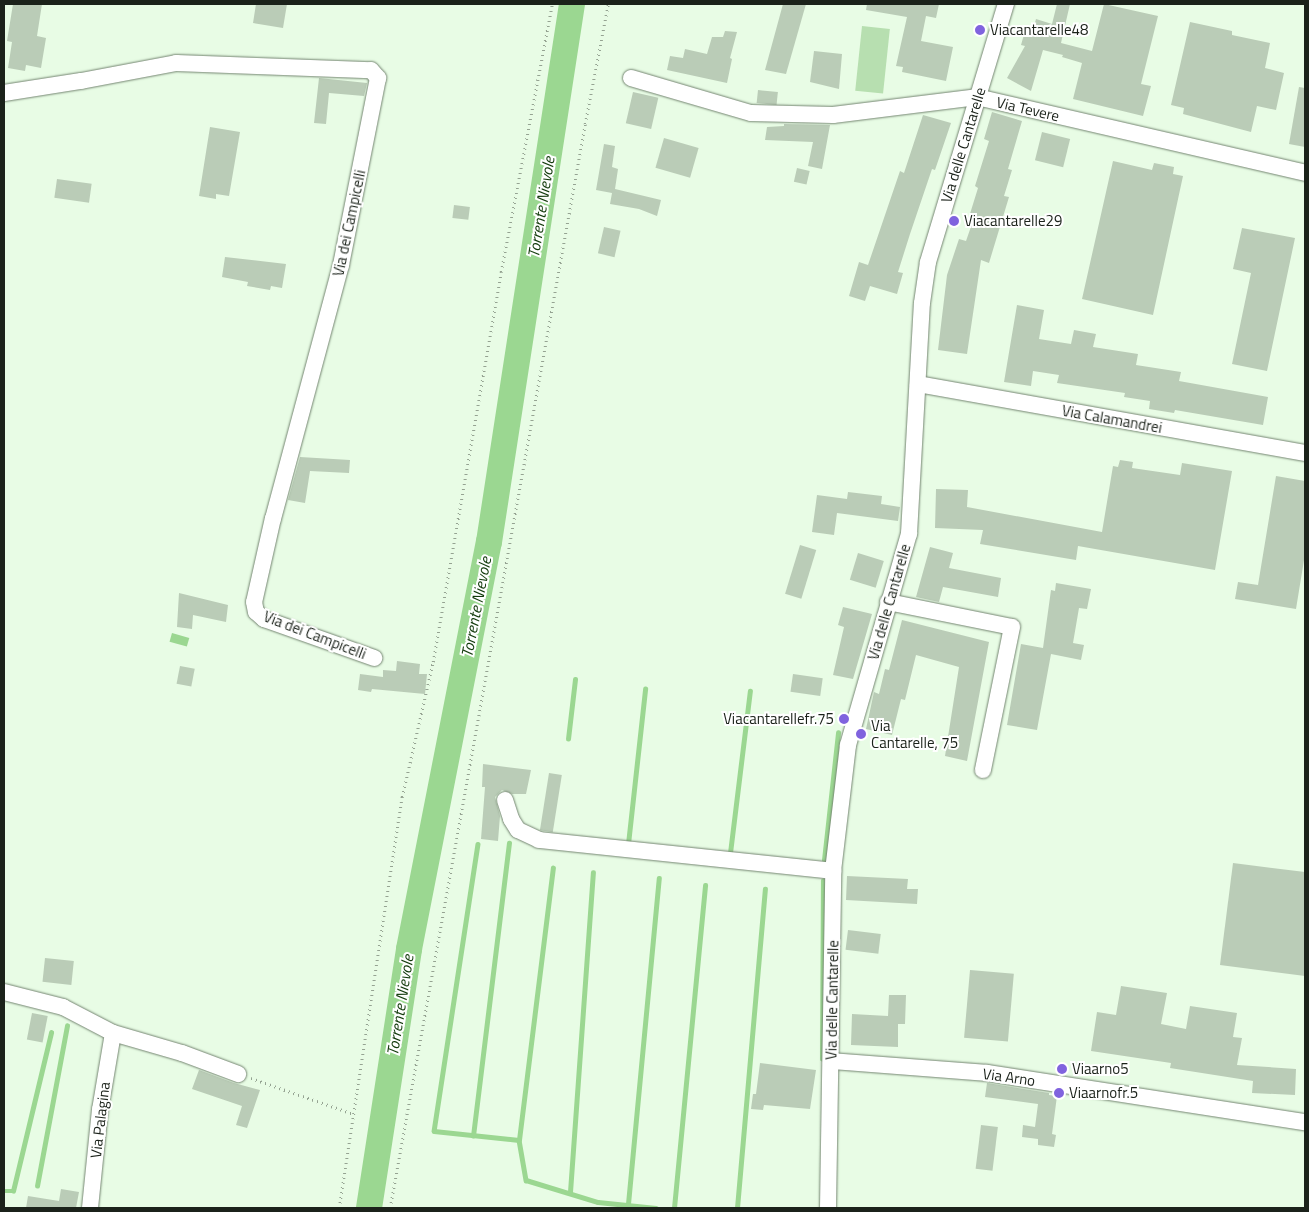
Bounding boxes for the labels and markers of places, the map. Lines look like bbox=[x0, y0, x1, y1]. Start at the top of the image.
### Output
place label: Viacantarelle48 bbox=[990, 21, 1088, 39]
marker: Viacantarelle48 bbox=[974, 24, 986, 36]
place label: Viacantarelle29 bbox=[964, 212, 1062, 230]
marker: Viacantarelle29 bbox=[948, 215, 960, 227]
place label: Viacantarellefr.75 bbox=[723, 710, 834, 728]
marker: Viacantarellefr.75 bbox=[838, 713, 850, 725]
place label: Via Cantarelle, 75 bbox=[871, 716, 958, 751]
marker: Via Cantarelle, 75 bbox=[855, 728, 867, 740]
place label: Viaarno5 bbox=[1072, 1060, 1129, 1078]
marker: Viaarno5 bbox=[1056, 1063, 1068, 1075]
place label: Viaarnofr.5 bbox=[1069, 1084, 1138, 1102]
marker: Viaarnofr.5 bbox=[1053, 1087, 1065, 1099]

